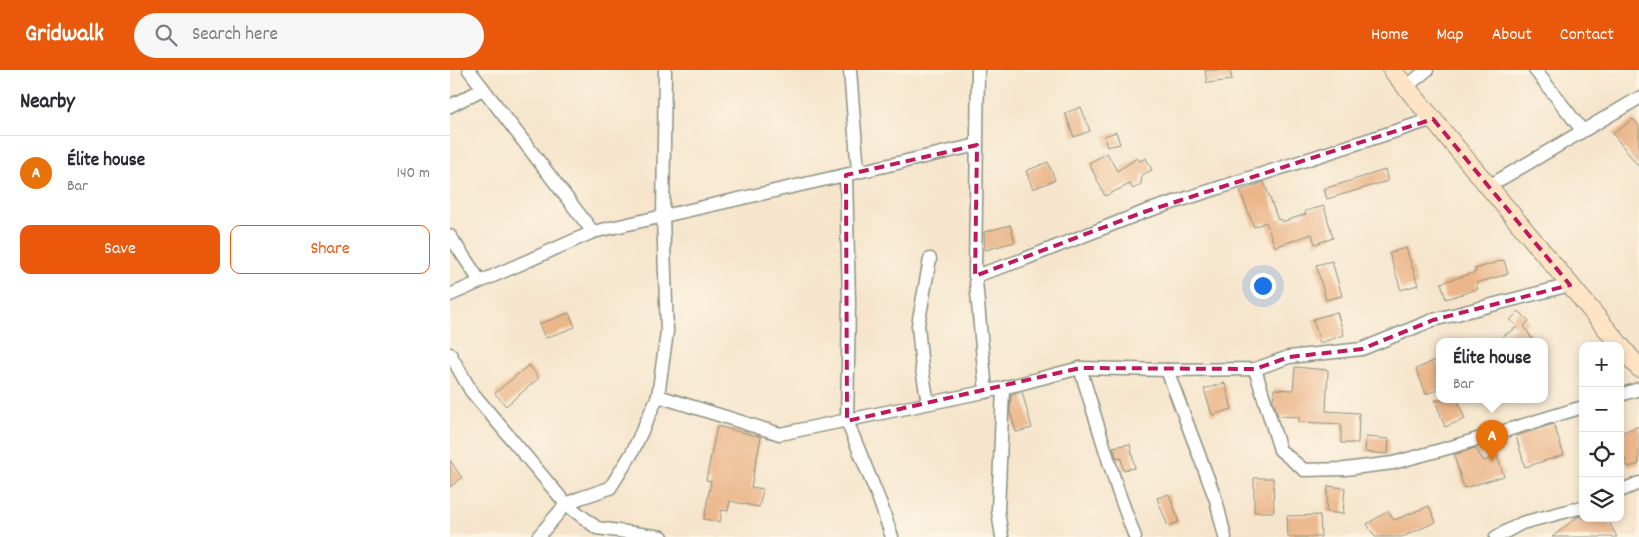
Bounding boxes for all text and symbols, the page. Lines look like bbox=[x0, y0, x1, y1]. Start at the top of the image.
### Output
search box bbox=[134, 13, 484, 58]
text: Gridwalk bbox=[25, 18, 104, 52]
icon: search bbox=[152, 21, 180, 49]
text: Search here bbox=[192, 22, 278, 49]
text: Home bbox=[1371, 23, 1408, 48]
text: Map bbox=[1436, 23, 1464, 48]
text: About bbox=[1492, 23, 1532, 48]
text: Contact bbox=[1560, 23, 1614, 48]
text: Nearby bbox=[20, 88, 75, 118]
text: Élite house bbox=[67, 148, 145, 175]
text: A bbox=[32, 162, 40, 185]
text: 140 m bbox=[396, 162, 430, 185]
text: Bar bbox=[67, 175, 88, 198]
button: Save bbox=[20, 225, 220, 274]
button: Share bbox=[230, 225, 430, 274]
your location bbox=[1250, 273, 1276, 299]
popup bbox=[1436, 338, 1548, 403]
map controls bbox=[1579, 342, 1624, 522]
button: + bbox=[1579, 342, 1624, 387]
text: Élite house bbox=[1453, 346, 1531, 373]
text: Bar bbox=[1453, 373, 1474, 396]
button: − bbox=[1579, 387, 1624, 432]
pin: A bbox=[1476, 420, 1508, 461]
button: locate bbox=[1579, 432, 1624, 477]
button: layers bbox=[1579, 477, 1624, 522]

